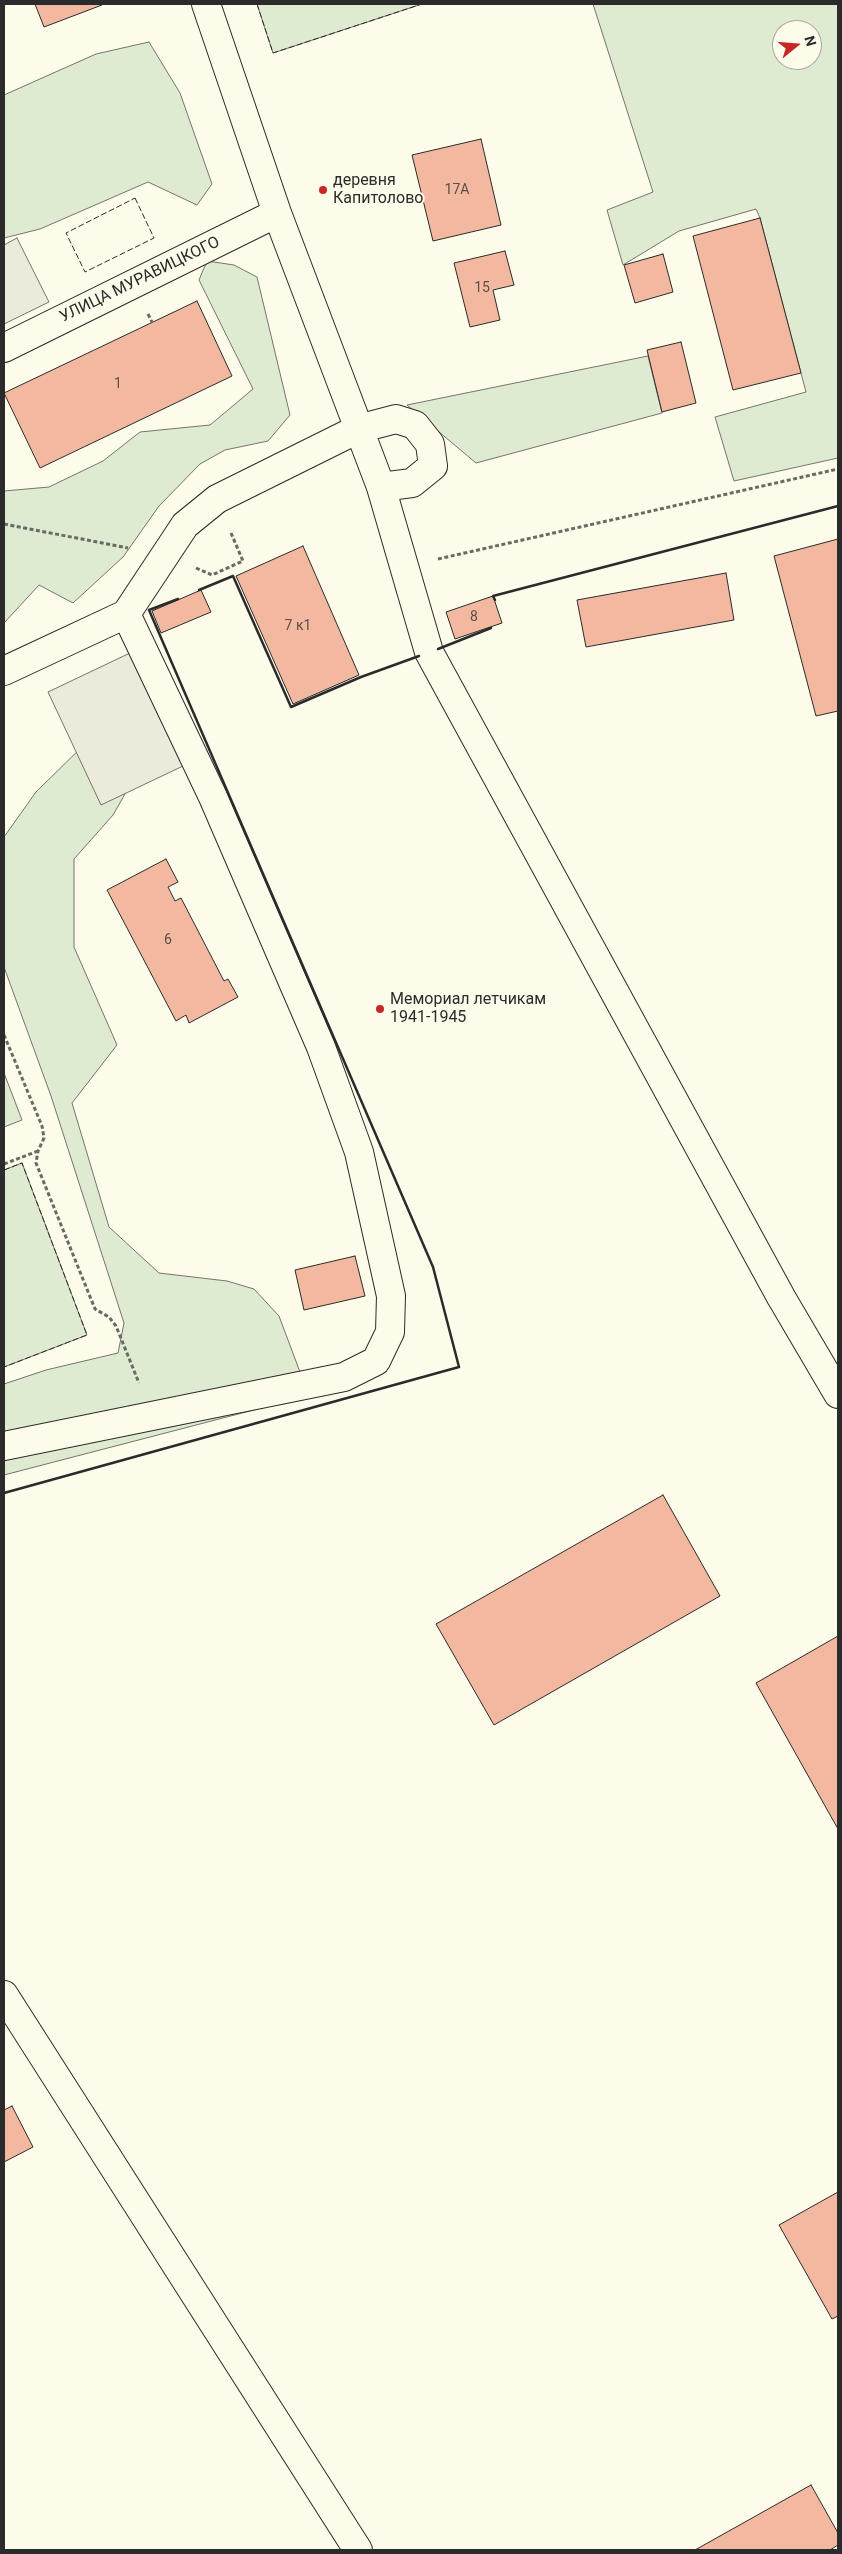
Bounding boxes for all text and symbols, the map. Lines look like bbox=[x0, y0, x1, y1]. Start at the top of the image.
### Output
north arrow bbox=[772, 20, 822, 70]
text: N bbox=[801, 34, 819, 48]
place label: деревня Капитолово bbox=[333, 171, 423, 209]
house number: 17А bbox=[445, 182, 469, 198]
marker: деревня Капитолово bbox=[317, 184, 329, 196]
street label: УЛИЦА МУРАВИЦКОГО bbox=[57, 233, 223, 327]
house number: 15 bbox=[474, 280, 490, 296]
house number: 1 bbox=[114, 376, 122, 392]
house number: 8 bbox=[470, 609, 478, 625]
house number: 7 к1 bbox=[285, 618, 311, 634]
house number: 6 bbox=[164, 932, 172, 948]
place label: Мемориал летчикам 1941-1945 bbox=[390, 990, 546, 1028]
marker: Мемориал летчикам 1941-1945 bbox=[374, 1003, 386, 1015]

